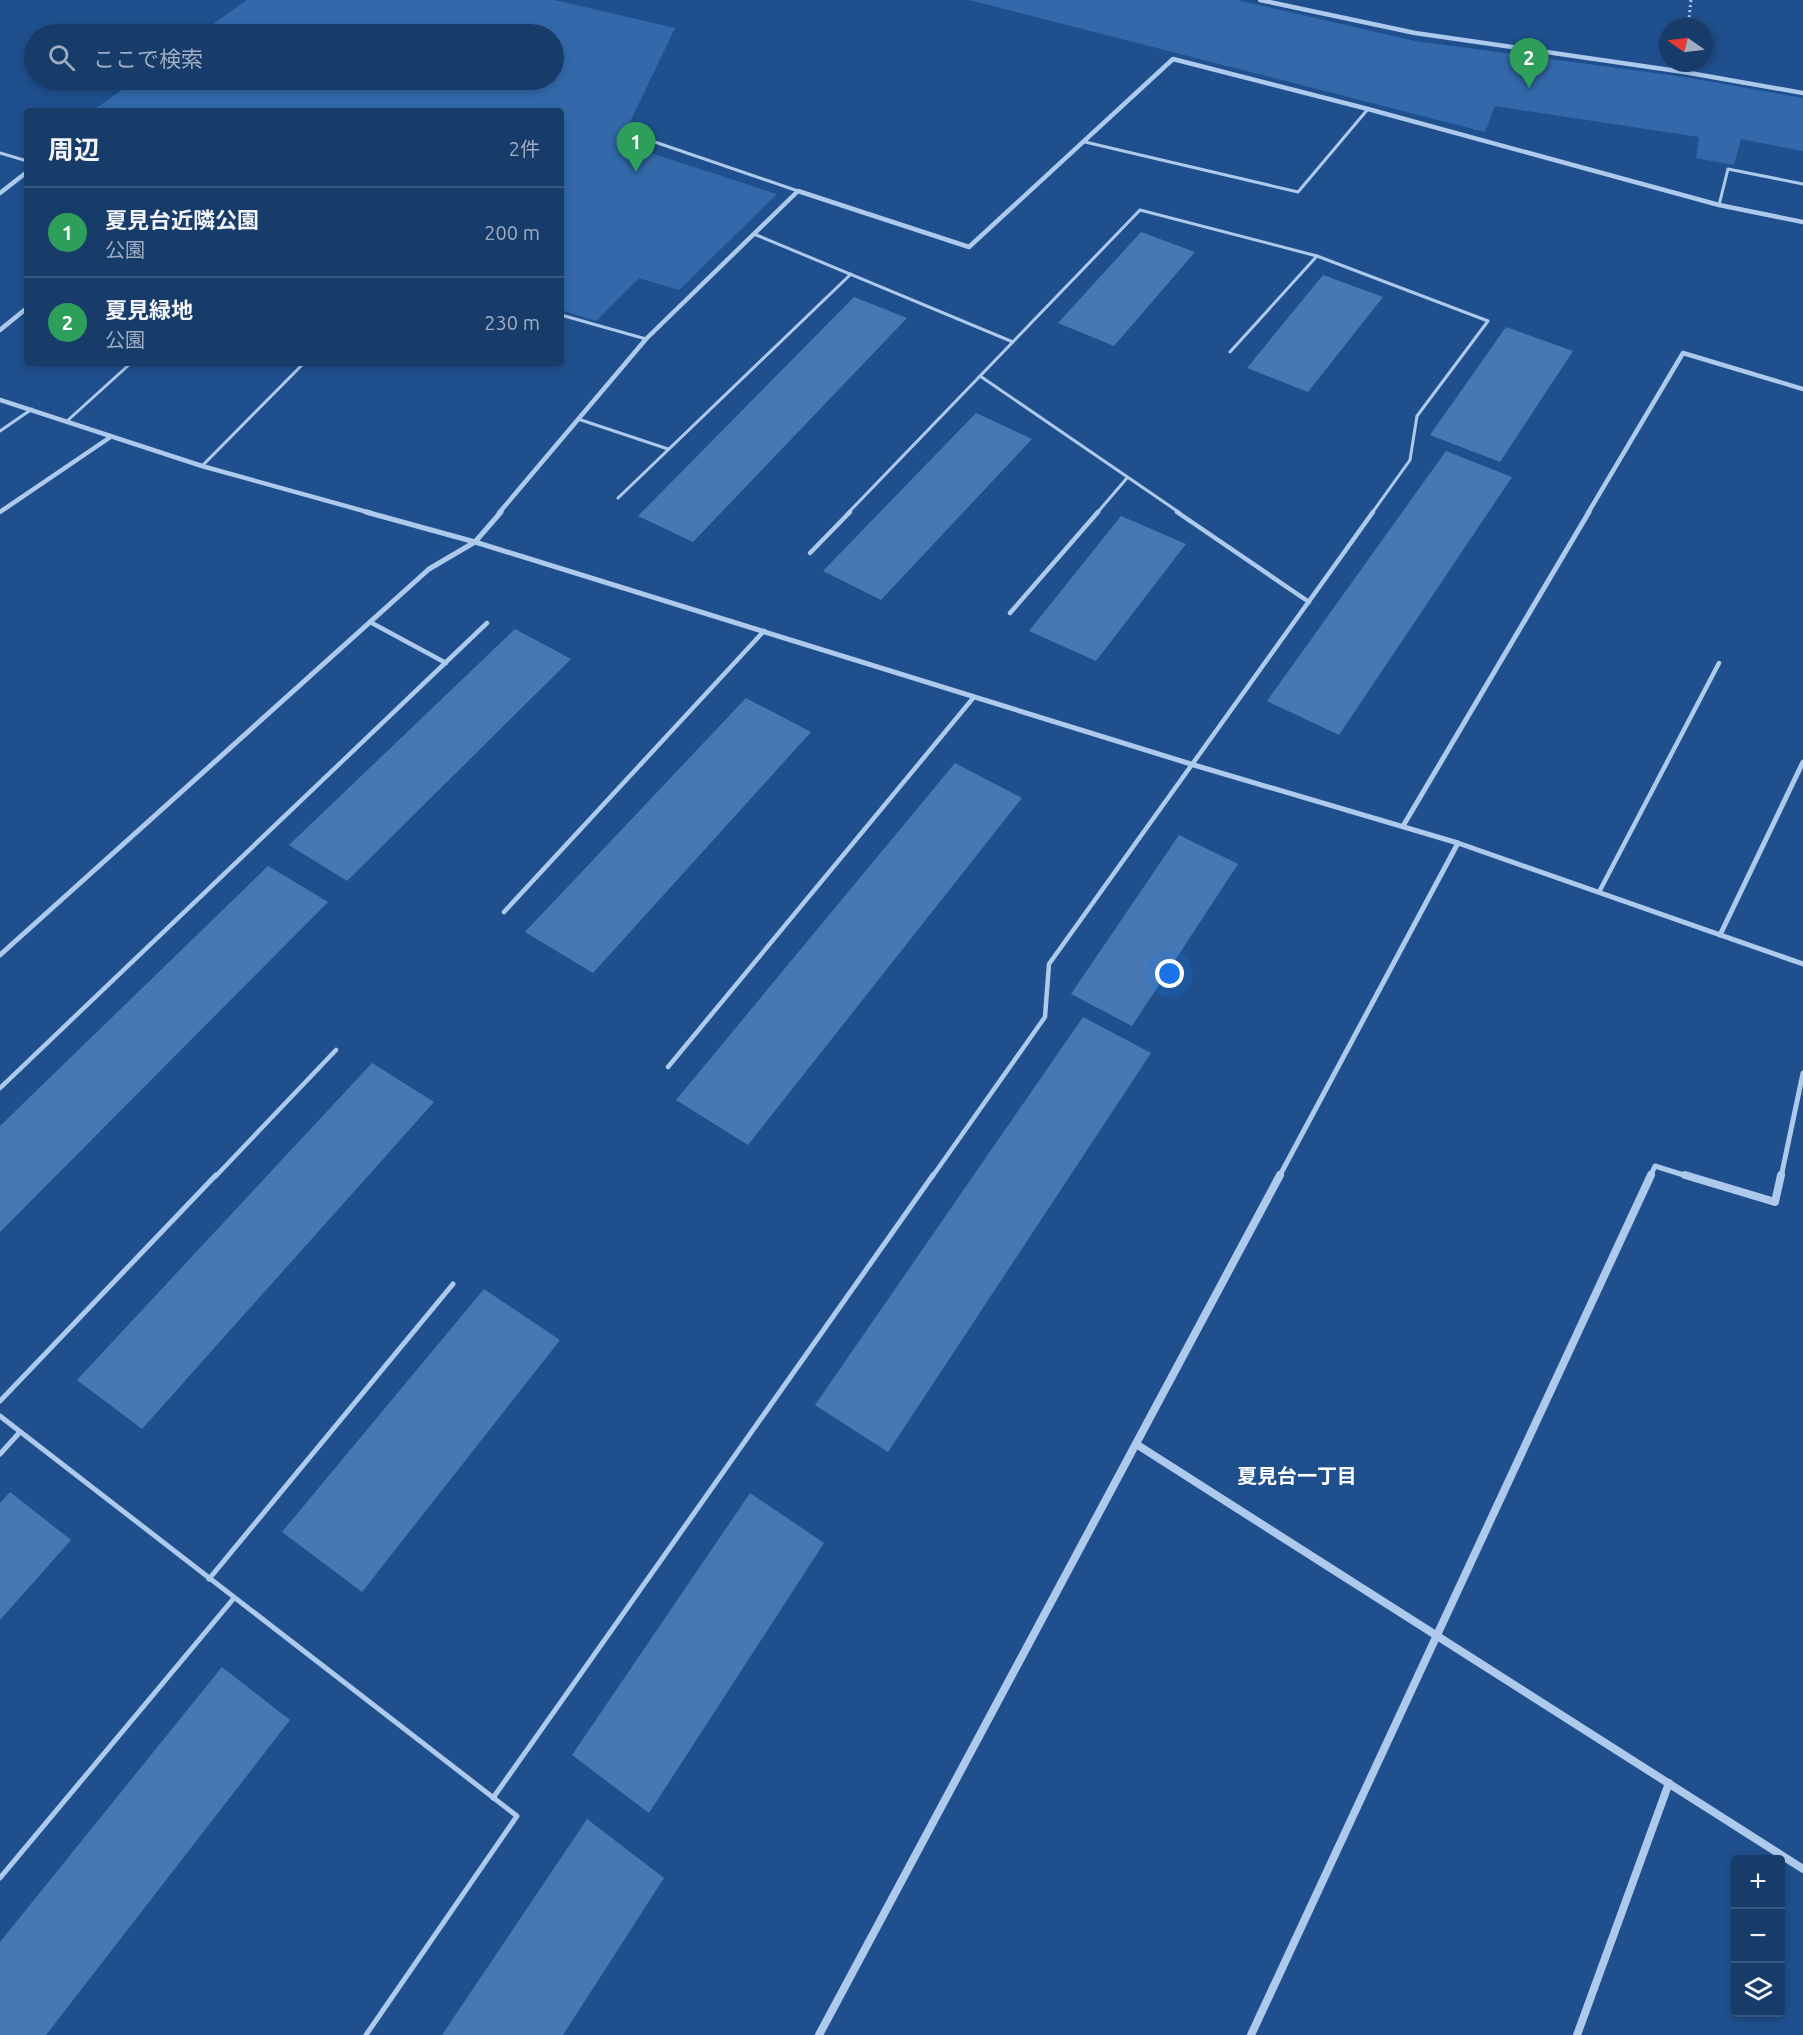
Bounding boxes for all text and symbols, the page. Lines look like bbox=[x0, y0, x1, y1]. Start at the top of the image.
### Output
north arrow bbox=[1659, 18, 1713, 72]
search box bbox=[24, 24, 564, 90]
pin: 2 bbox=[1510, 38, 1549, 88]
icon: search bbox=[45, 41, 78, 74]
text: ここで検索 bbox=[93, 46, 203, 71]
pin: 1 bbox=[616, 122, 656, 172]
text: 周辺 bbox=[48, 135, 100, 164]
text: 2件 bbox=[509, 137, 540, 160]
text: 夏見台近隣公園 bbox=[105, 207, 259, 232]
text: 1 bbox=[62, 221, 73, 244]
text: 200 m bbox=[484, 221, 540, 244]
text: 公園 bbox=[105, 238, 145, 261]
text: 夏見緑地 bbox=[105, 297, 193, 322]
text: 2 bbox=[62, 311, 73, 334]
text: 230 m bbox=[484, 311, 540, 334]
text: 公園 bbox=[105, 328, 145, 351]
your location bbox=[1155, 959, 1184, 988]
district label: 夏見台一丁目 bbox=[1237, 1464, 1357, 1487]
map controls bbox=[1731, 1855, 1785, 2017]
button: + bbox=[1731, 1855, 1785, 1909]
button: − bbox=[1731, 1909, 1785, 1963]
button: layers bbox=[1731, 1963, 1785, 2017]

